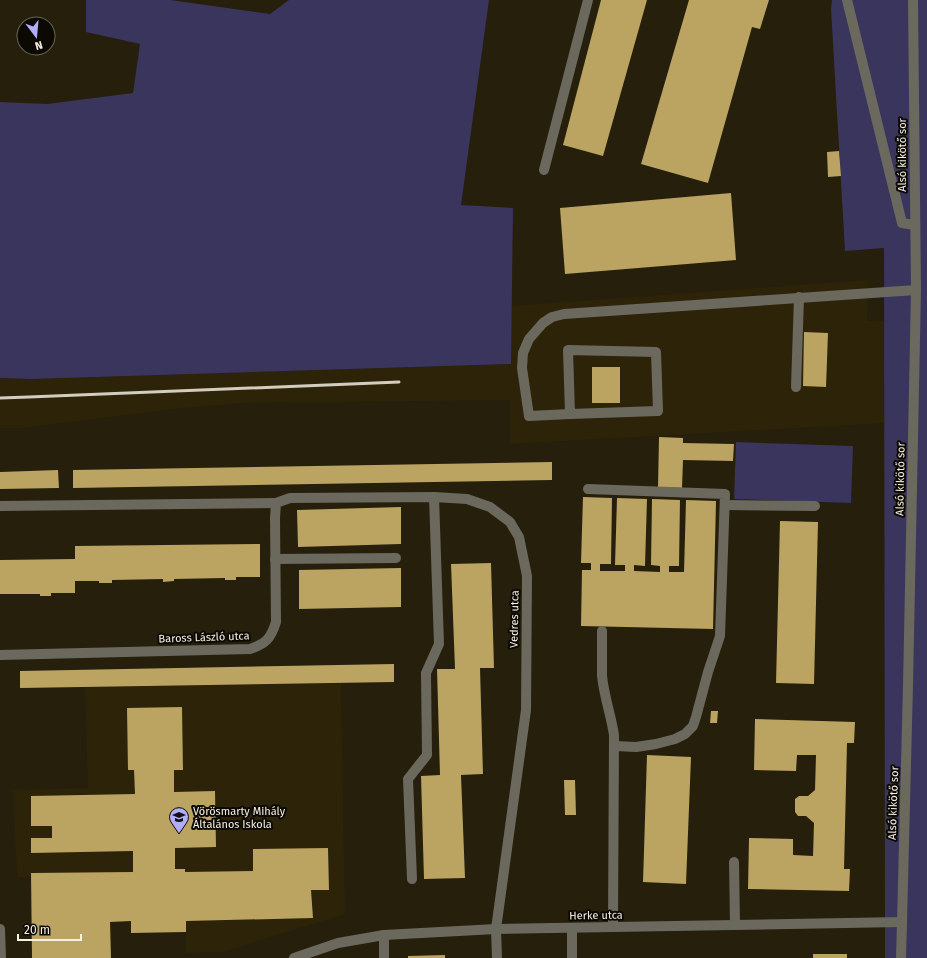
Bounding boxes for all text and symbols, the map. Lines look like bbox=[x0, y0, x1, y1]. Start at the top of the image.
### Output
north arrow bbox=[16, 16, 56, 56]
text: N bbox=[33, 38, 44, 52]
street label: Alsó kikötő sor bbox=[896, 117, 909, 192]
street label: Alsó kikötő sor bbox=[893, 441, 908, 516]
street label: Vedres utca bbox=[507, 590, 522, 648]
street label: Baross László utca bbox=[158, 629, 250, 646]
street label: Alsó kikötő sor bbox=[886, 765, 901, 840]
place label: Vörösmarty Mihály Általános Iskola bbox=[193, 805, 286, 831]
school or university icon: Vörösmarty Mihály Általános Iskola bbox=[168, 806, 190, 834]
street label: Herke utca bbox=[569, 909, 623, 922]
scale bar bbox=[18, 916, 81, 942]
text: 20 m bbox=[24, 923, 50, 937]

